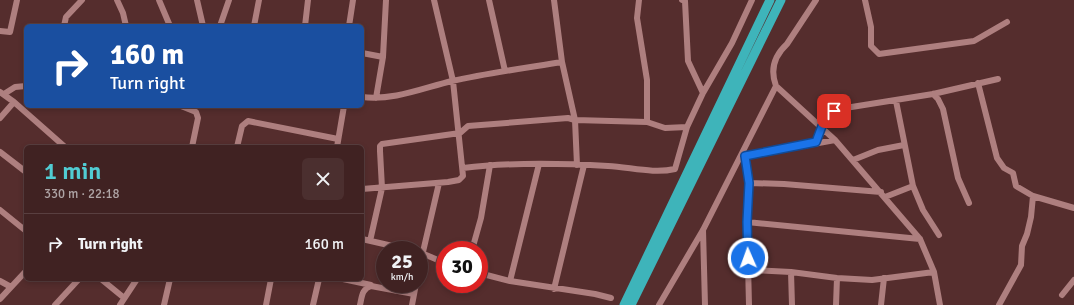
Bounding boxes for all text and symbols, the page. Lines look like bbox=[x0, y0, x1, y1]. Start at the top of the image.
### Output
text: 160 m bbox=[110, 38, 184, 72]
icon: right bbox=[44, 40, 96, 92]
text: Turn right bbox=[110, 72, 185, 94]
pin bbox=[817, 94, 851, 128]
icon: arrive bbox=[823, 100, 845, 122]
text: 1 min bbox=[44, 156, 101, 186]
button: close bbox=[302, 158, 344, 200]
text: 330 m · 22:18 bbox=[44, 186, 120, 202]
icon: right bbox=[44, 233, 66, 255]
text: Turn right bbox=[78, 235, 143, 253]
text: 160 m bbox=[304, 235, 344, 253]
position arrow bbox=[727, 237, 769, 279]
speed limit sign: 30 bbox=[436, 241, 488, 293]
text: 25 bbox=[391, 249, 413, 274]
text: km/h bbox=[391, 271, 413, 283]

